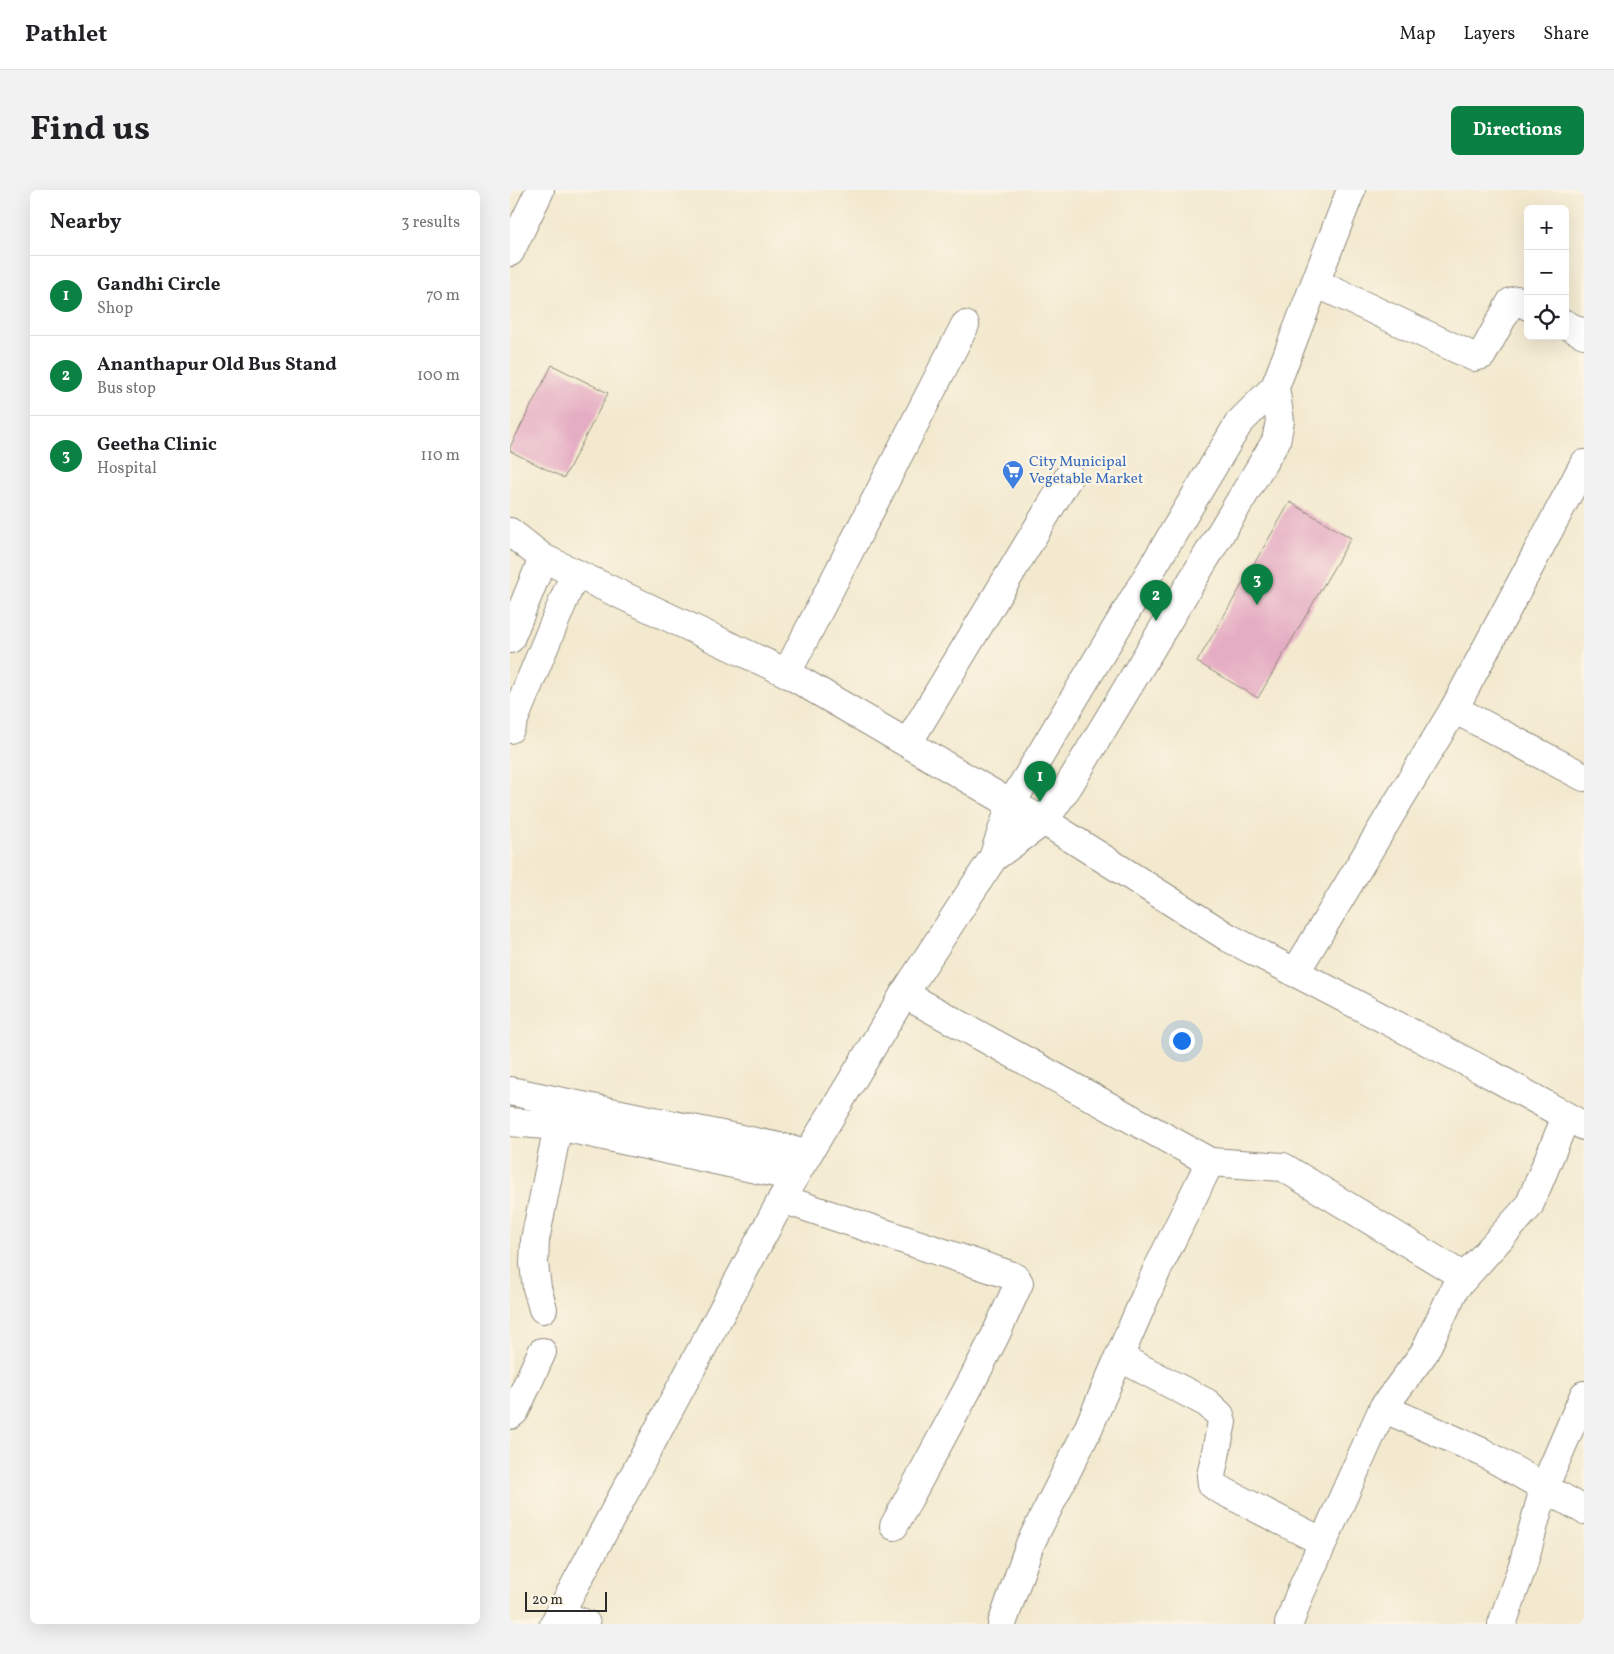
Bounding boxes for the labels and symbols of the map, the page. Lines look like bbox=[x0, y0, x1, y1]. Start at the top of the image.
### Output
place label: City Municipal Vegetable Market bbox=[1029, 452, 1143, 490]
supermarket icon: City Municipal Vegetable Market bbox=[1001, 459, 1025, 490]
pin: 3 bbox=[1241, 564, 1273, 605]
pin: 2 bbox=[1140, 580, 1172, 621]
pin: 1 bbox=[1024, 761, 1056, 802]
your location bbox=[1169, 1028, 1195, 1054]
scale bar bbox=[525, 1589, 608, 1612]

